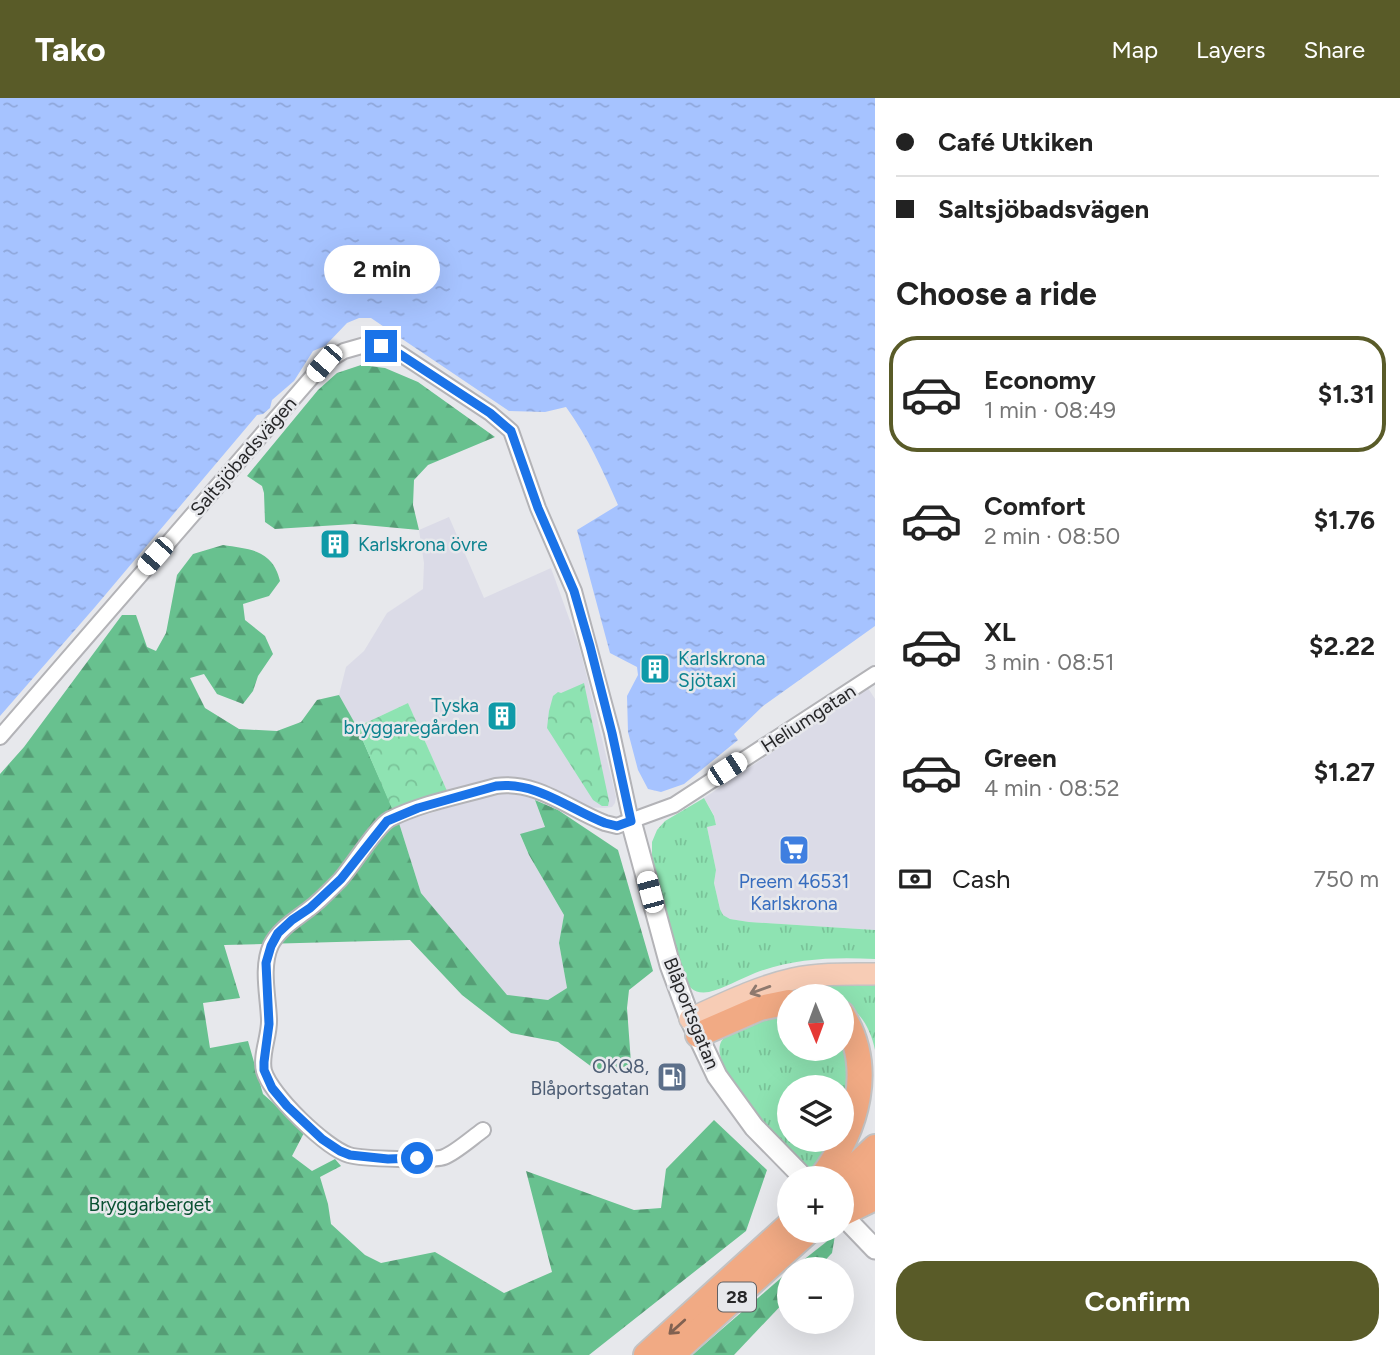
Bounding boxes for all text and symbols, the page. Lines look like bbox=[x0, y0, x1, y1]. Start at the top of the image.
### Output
text: Tako bbox=[35, 30, 106, 69]
text: Map bbox=[1111, 35, 1158, 64]
text: Layers bbox=[1196, 35, 1265, 64]
text: Share bbox=[1303, 35, 1365, 64]
text: Café Utkiken bbox=[938, 126, 1093, 158]
text: Saltsjöbadsvägen bbox=[938, 193, 1149, 225]
callout: 2 min bbox=[323, 244, 439, 294]
text: 2 min bbox=[353, 255, 411, 283]
text: Choose a ride bbox=[896, 275, 1097, 313]
route end bbox=[365, 330, 397, 362]
car bbox=[303, 340, 346, 386]
icon: car bbox=[900, 363, 963, 426]
text: Economy bbox=[984, 364, 1096, 396]
text: $1.31 bbox=[1318, 378, 1375, 410]
street label: Saltsjöbadsvägen bbox=[185, 392, 301, 521]
text: 1 min · 08:49 bbox=[984, 396, 1116, 424]
icon: car bbox=[900, 489, 963, 552]
text: Comfort bbox=[984, 490, 1086, 522]
text: $1.76 bbox=[1314, 504, 1375, 536]
text: 2 min · 08:50 bbox=[984, 522, 1120, 550]
building icon: Karlskrona övre bbox=[318, 527, 352, 561]
car bbox=[134, 533, 177, 579]
place label: Karlskrona övre bbox=[358, 533, 488, 556]
icon: car bbox=[900, 615, 963, 678]
text: XL bbox=[984, 616, 1016, 648]
text: $2.22 bbox=[1309, 630, 1375, 662]
place label: Karlskrona Sjötaxi bbox=[678, 647, 766, 692]
text: 3 min · 08:51 bbox=[984, 648, 1115, 676]
building icon: Karlskrona Sjötaxi bbox=[638, 652, 672, 686]
street label: Heliumgatan bbox=[757, 679, 860, 758]
place label: Tyska bryggaregården bbox=[344, 694, 479, 739]
building icon: Tyska bryggaregården bbox=[485, 699, 519, 733]
icon: car bbox=[900, 741, 963, 804]
text: Green bbox=[984, 742, 1057, 774]
car bbox=[704, 749, 751, 789]
text: $1.27 bbox=[1314, 756, 1375, 788]
text: 4 min · 08:52 bbox=[984, 774, 1120, 802]
supermarket icon: Preem 46531 Karlskrona bbox=[777, 833, 811, 867]
icon: cash bbox=[896, 860, 934, 898]
text: Cash bbox=[952, 863, 1011, 895]
text: 750 m bbox=[1313, 865, 1379, 893]
car bbox=[635, 869, 666, 915]
place label: Preem 46531 Karlskrona bbox=[739, 870, 849, 915]
street label: Blåportsgatan bbox=[659, 954, 724, 1072]
one-way arrow bbox=[749, 984, 771, 997]
north arrow bbox=[777, 984, 854, 1060]
map controls bbox=[777, 984, 854, 1334]
place label: OKQ8, Blåportsgatan bbox=[531, 1055, 649, 1100]
fuel station icon: OKQ8, Blåportsgatan bbox=[655, 1060, 689, 1094]
button: layers bbox=[777, 1075, 854, 1152]
route start bbox=[401, 1142, 433, 1174]
button: + bbox=[777, 1166, 854, 1243]
park label: Bryggarberget bbox=[89, 1193, 211, 1216]
button: − bbox=[777, 1257, 854, 1334]
button: Confirm bbox=[896, 1261, 1379, 1341]
road number: 28 bbox=[718, 1282, 756, 1312]
one-way arrow bbox=[668, 1319, 686, 1335]

